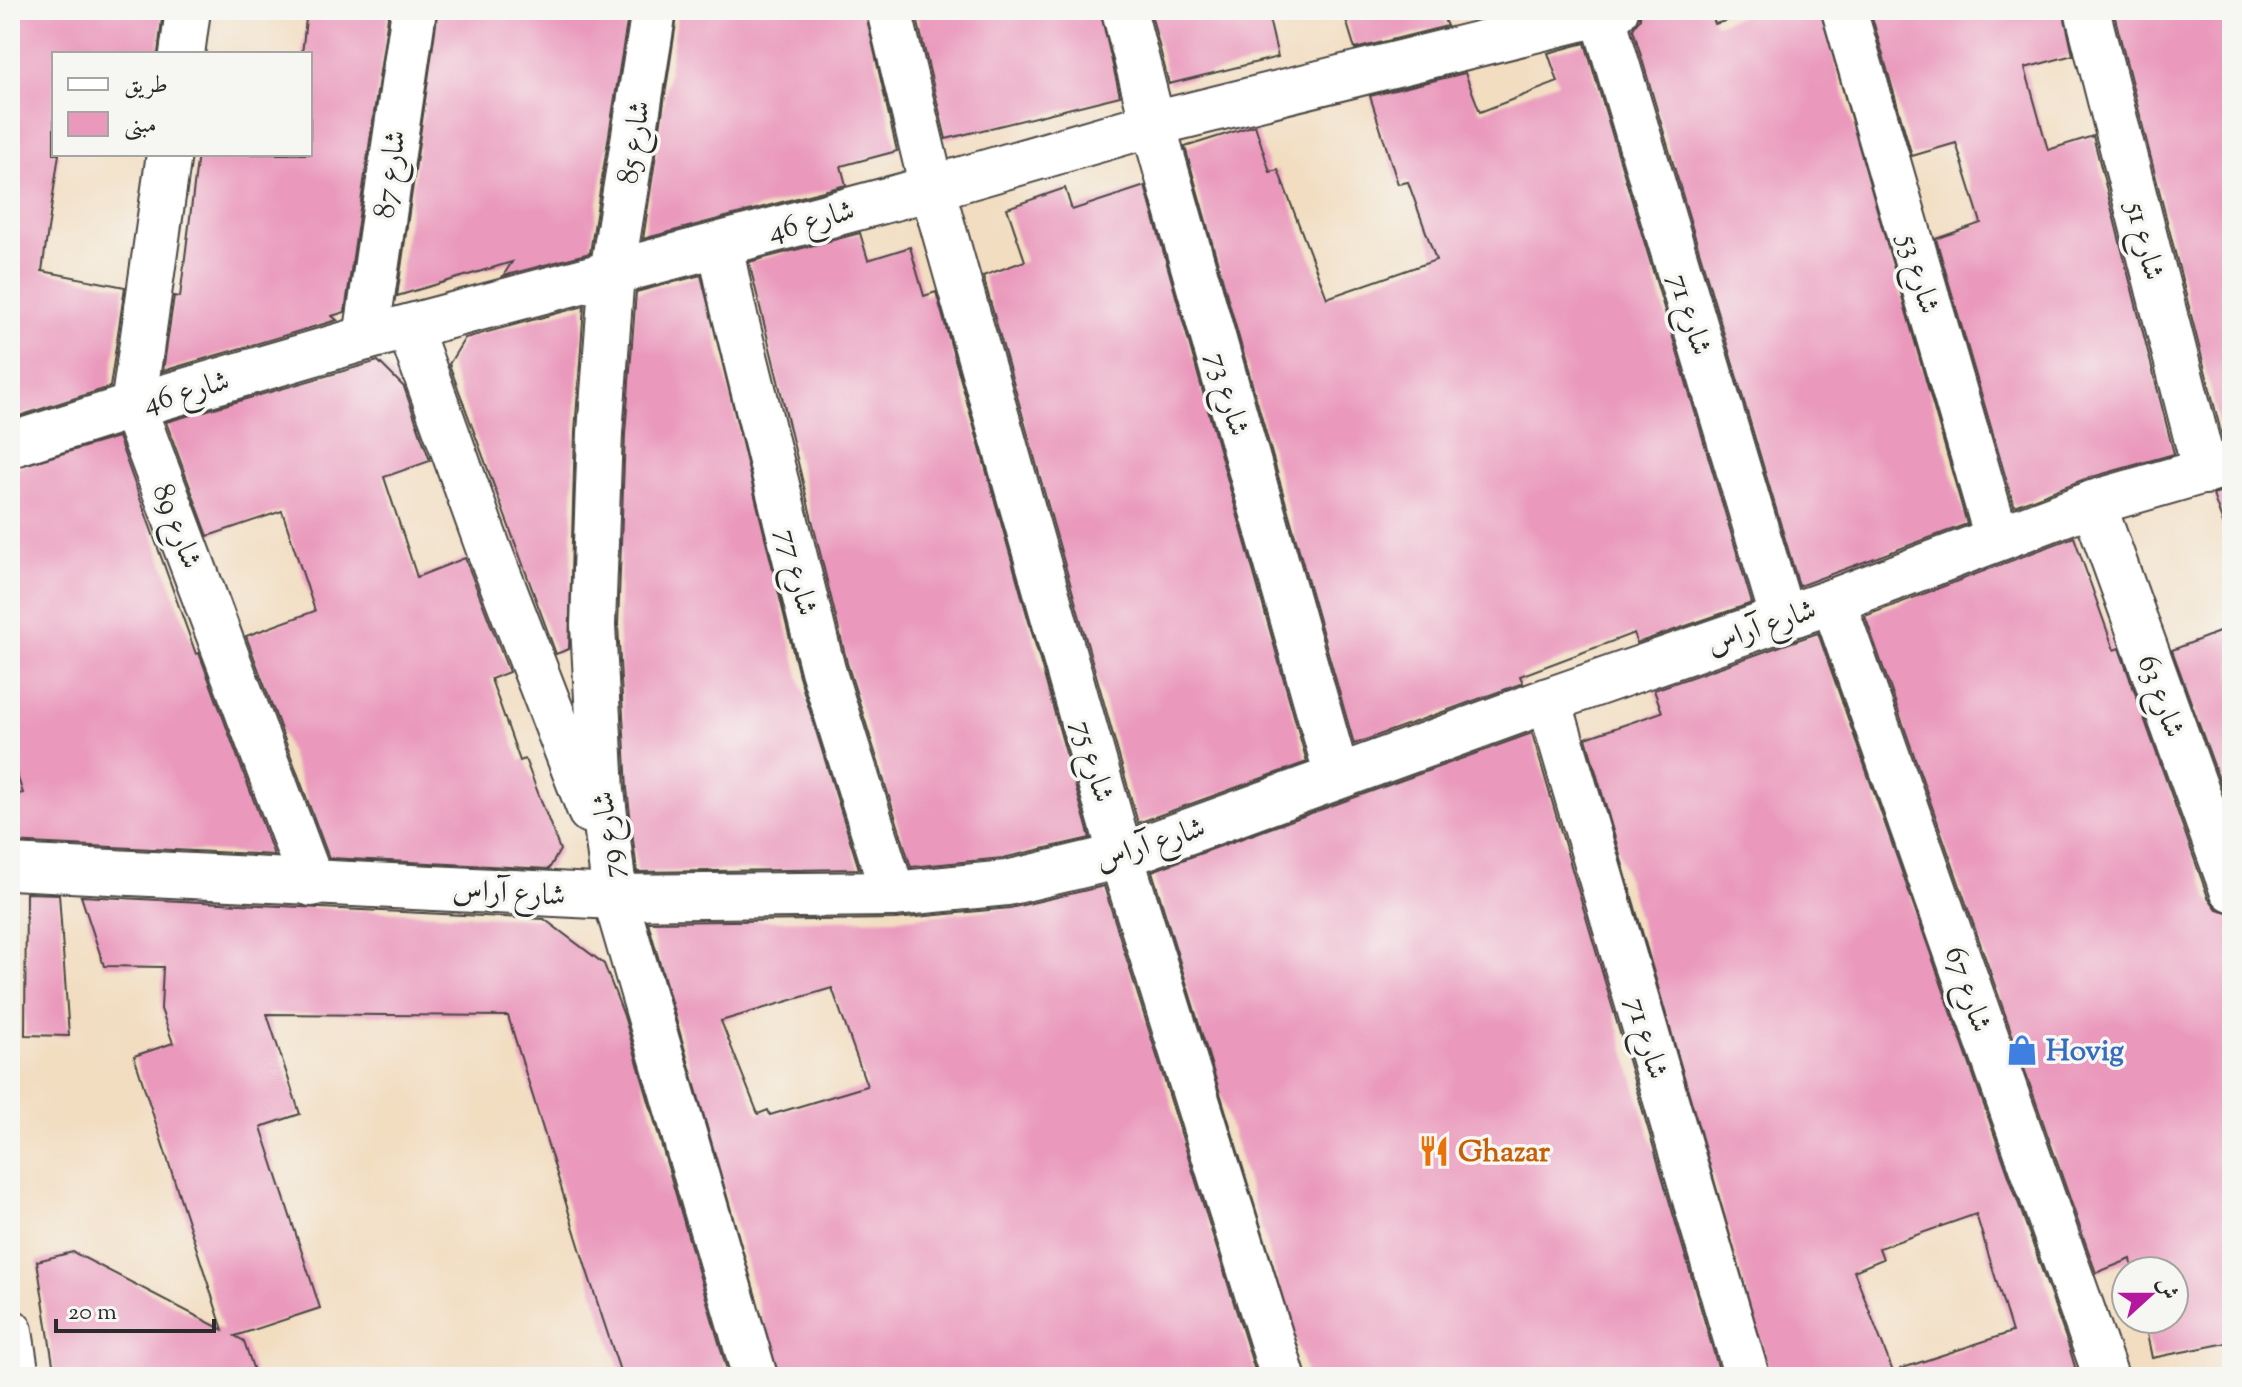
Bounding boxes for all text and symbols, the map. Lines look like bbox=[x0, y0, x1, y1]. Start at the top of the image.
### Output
legend bbox=[52, 52, 312, 156]
text: طريق bbox=[124, 69, 168, 103]
street label: شارع 85 bbox=[608, 98, 664, 187]
text: مبنى bbox=[124, 109, 157, 143]
street label: شارع 87 bbox=[364, 128, 420, 221]
street label: شارع 46 bbox=[763, 190, 860, 256]
street label: شارع 51 bbox=[2112, 196, 2174, 285]
street label: شارع 53 bbox=[1884, 228, 1949, 320]
street label: شارع 71 bbox=[1655, 268, 1721, 361]
street label: شارع 73 bbox=[1193, 348, 1259, 442]
street label: شارع 46 bbox=[138, 361, 235, 427]
street label: شارع 89 bbox=[139, 478, 212, 576]
street label: شارع 77 bbox=[763, 524, 827, 621]
street label: شارع آراس bbox=[1701, 590, 1823, 668]
street label: شارع 63 bbox=[2124, 649, 2194, 745]
street label: شارع 75 bbox=[1058, 715, 1124, 808]
street label: شارع 79 bbox=[583, 789, 637, 881]
street label: شارع آراس bbox=[1090, 807, 1212, 884]
street label: شارع آراس bbox=[451, 870, 567, 920]
street label: شارع 67 bbox=[1931, 941, 2001, 1039]
street label: شارع 71 bbox=[1612, 993, 1678, 1085]
place label: Hovig bbox=[2046, 1031, 2124, 1074]
shop icon: Hovig bbox=[2005, 1033, 2039, 1067]
place label: Ghazar bbox=[1458, 1132, 1551, 1175]
restaurant icon: Ghazar bbox=[1417, 1134, 1451, 1168]
north arrow bbox=[2110, 1255, 2190, 1335]
text: ش bbox=[2147, 1273, 2185, 1305]
scale bar bbox=[56, 1283, 214, 1333]
text: 20 m bbox=[68, 1296, 117, 1330]

